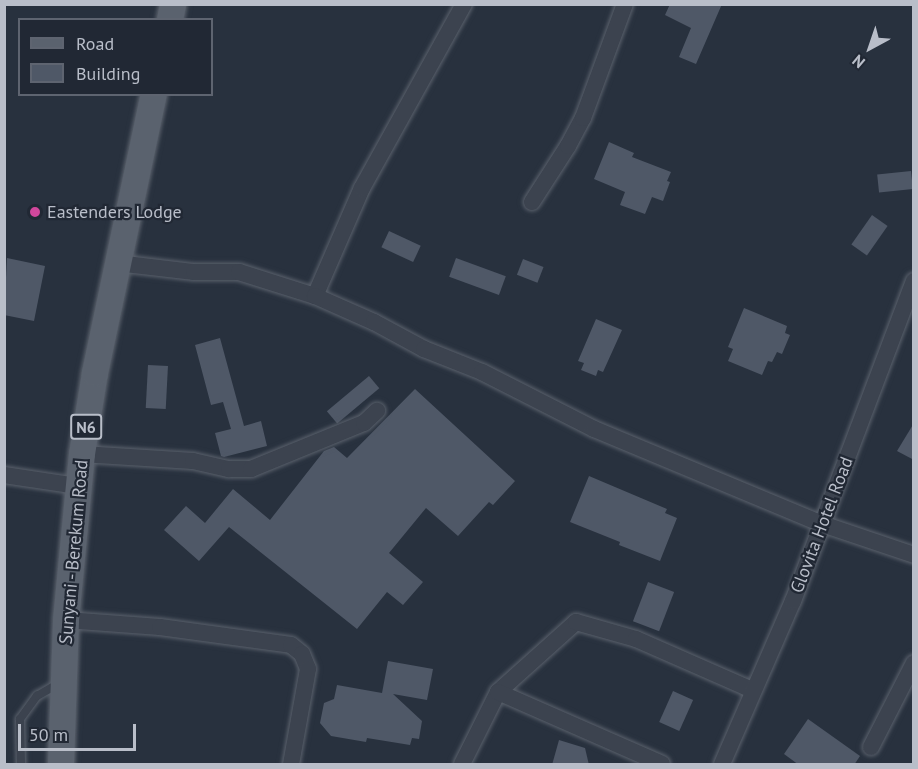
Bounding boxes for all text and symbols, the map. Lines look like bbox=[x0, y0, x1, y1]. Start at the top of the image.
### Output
legend bbox=[18, 18, 213, 96]
north arrow bbox=[840, 18, 900, 78]
text: Road bbox=[76, 32, 114, 55]
text: N bbox=[848, 51, 869, 73]
text: Building bbox=[76, 62, 140, 85]
place label: Eastenders Lodge bbox=[47, 201, 182, 223]
marker: Eastenders Lodge bbox=[28, 205, 42, 219]
road number: N6 bbox=[70, 414, 103, 440]
street label: Glovita Hotel Road bbox=[786, 454, 858, 596]
street label: Sunyani - Berekum Road bbox=[55, 457, 93, 647]
scale bar bbox=[21, 712, 140, 750]
text: 50 m bbox=[29, 723, 68, 746]

